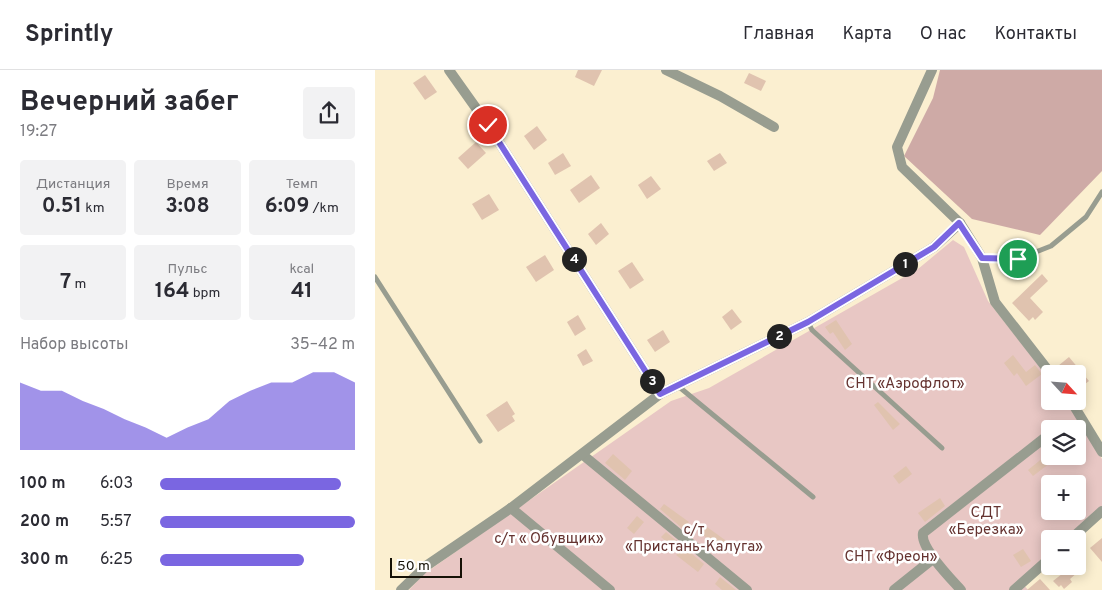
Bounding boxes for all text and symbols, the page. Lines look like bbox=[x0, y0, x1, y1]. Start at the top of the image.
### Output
text: Sprintly bbox=[25, 20, 113, 50]
text: Главная bbox=[743, 23, 814, 46]
text: Карта bbox=[842, 23, 892, 46]
text: О нас bbox=[920, 23, 966, 46]
text: Контакты bbox=[994, 23, 1077, 46]
text: Вечерний забег bbox=[20, 85, 239, 121]
button: share bbox=[303, 87, 355, 139]
pin bbox=[467, 104, 509, 146]
icon: check bbox=[474, 111, 502, 139]
text: 19:27 bbox=[20, 122, 57, 142]
text: Дистанция bbox=[36, 176, 110, 193]
text: Время bbox=[166, 176, 209, 193]
text: Темп bbox=[286, 176, 318, 193]
text: 0.51 bbox=[42, 193, 82, 220]
text: 3:08 bbox=[165, 193, 210, 220]
text: 6:09 bbox=[265, 193, 309, 220]
text: km bbox=[82, 200, 105, 217]
text: /km bbox=[309, 200, 339, 217]
pin bbox=[997, 238, 1039, 280]
icon: arrive bbox=[1004, 245, 1032, 273]
pin: 4 bbox=[561, 246, 587, 272]
text: 4 bbox=[570, 251, 579, 268]
pin: 1 bbox=[893, 252, 917, 276]
text: 1 bbox=[903, 256, 908, 273]
text: Пульс bbox=[168, 261, 207, 278]
text: kcal bbox=[289, 261, 314, 278]
text: 7 bbox=[60, 269, 71, 296]
text: m bbox=[71, 276, 86, 293]
text: 164 bbox=[155, 278, 189, 305]
text: 41 bbox=[291, 278, 313, 305]
text: bpm bbox=[189, 285, 220, 302]
pin: 2 bbox=[767, 324, 791, 348]
text: 2 bbox=[775, 328, 784, 345]
text: Набор высоты bbox=[20, 335, 128, 355]
text: 35–42 m bbox=[290, 335, 355, 355]
north arrow bbox=[1041, 365, 1086, 410]
map controls bbox=[1041, 365, 1086, 575]
pin: 3 bbox=[639, 368, 665, 394]
text: 3 bbox=[648, 373, 657, 390]
park label: СНТ «Аэрофлот» bbox=[846, 375, 965, 394]
button: layers bbox=[1041, 420, 1086, 465]
text: 100 m bbox=[20, 474, 66, 494]
text: 6:03 bbox=[100, 474, 133, 494]
button: + bbox=[1041, 475, 1086, 520]
park label: СДТ «Березка» bbox=[949, 504, 1024, 540]
text: 200 m bbox=[20, 512, 69, 532]
text: 5:57 bbox=[100, 512, 132, 532]
park label: с/т «Пристань-Калуга» bbox=[625, 521, 763, 557]
park label: с/т « Обувщик» bbox=[494, 530, 604, 549]
button: − bbox=[1041, 530, 1086, 575]
park label: СНТ «Фреон» bbox=[844, 548, 938, 567]
text: 300 m bbox=[20, 550, 68, 570]
text: 6:25 bbox=[100, 550, 133, 570]
scale bar bbox=[390, 555, 463, 578]
text: 50 m bbox=[397, 558, 430, 575]

